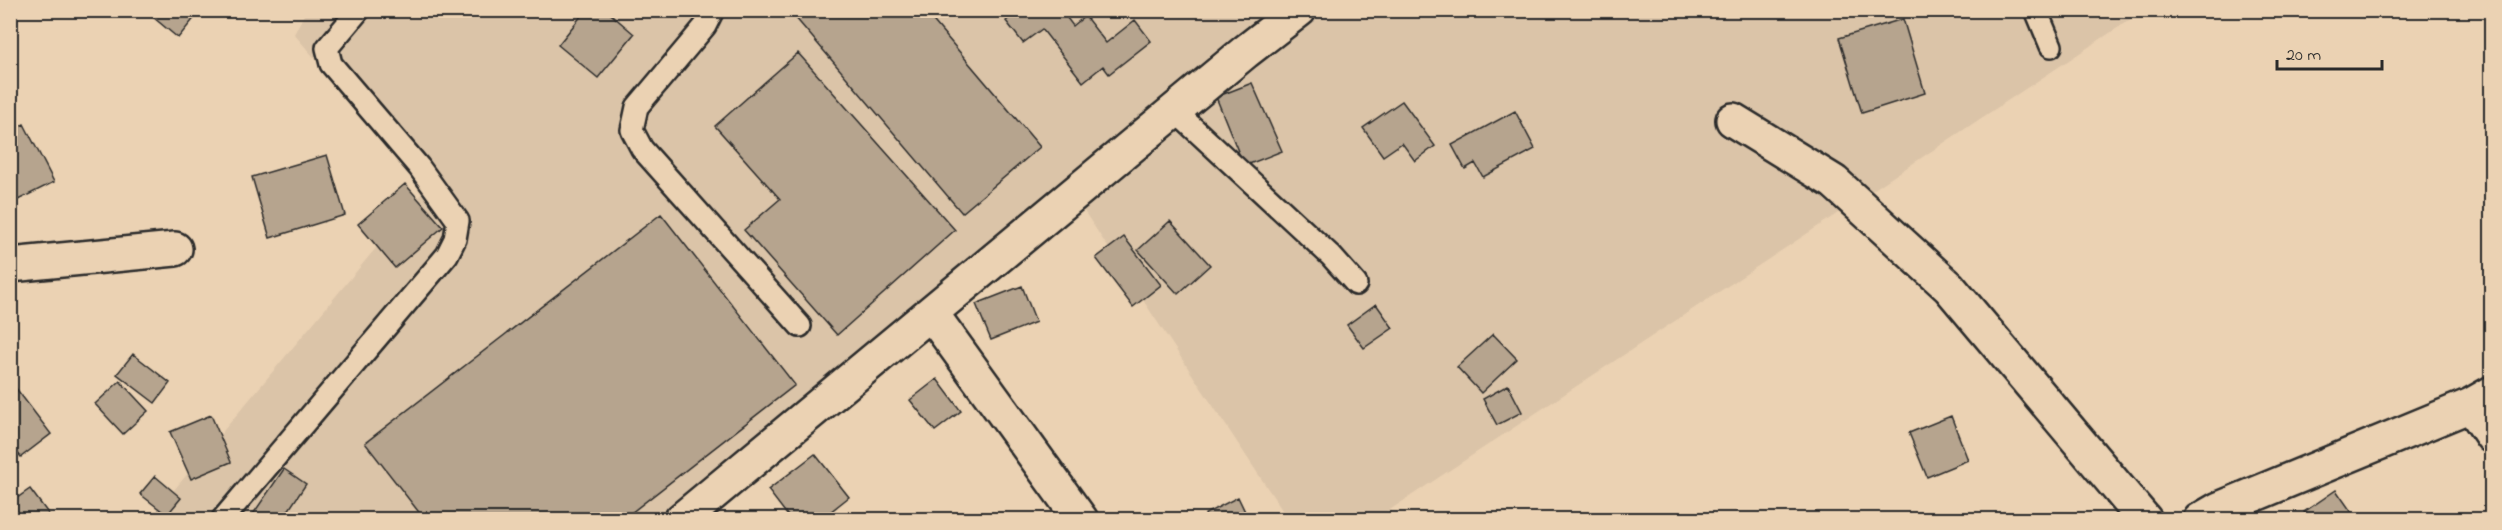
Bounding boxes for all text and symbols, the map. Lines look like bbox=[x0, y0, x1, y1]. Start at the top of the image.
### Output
scale bar bbox=[2277, 33, 2382, 71]
text: 20 m bbox=[2286, 43, 2321, 69]

